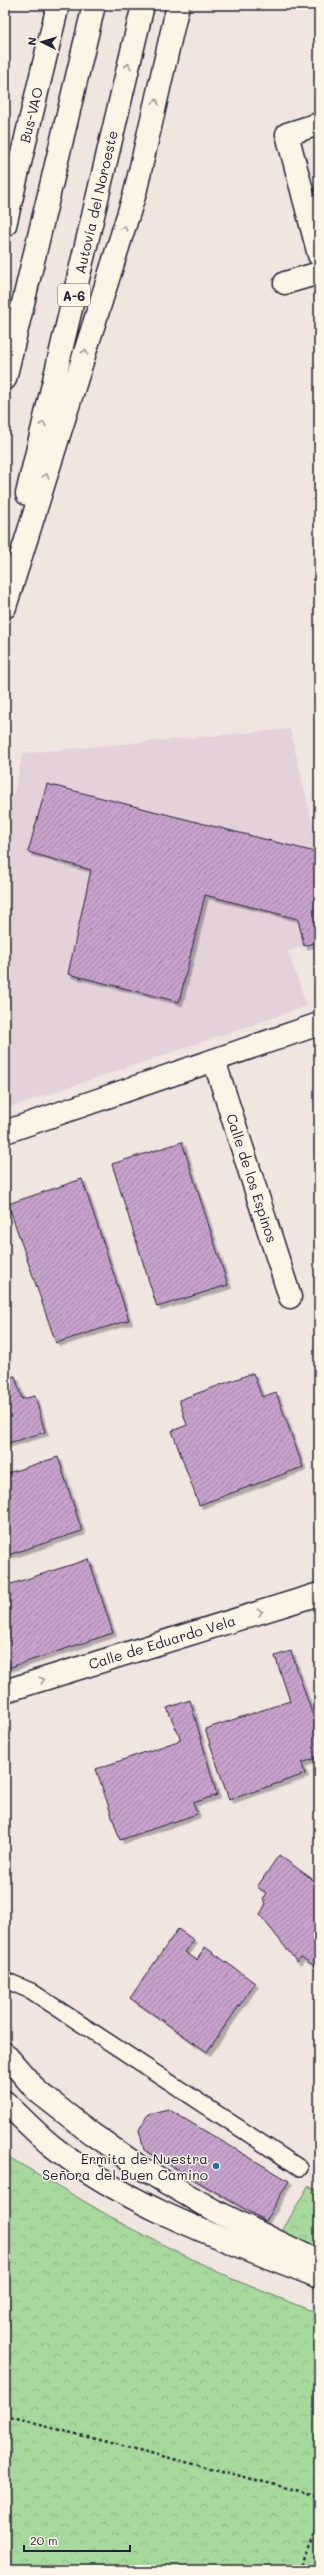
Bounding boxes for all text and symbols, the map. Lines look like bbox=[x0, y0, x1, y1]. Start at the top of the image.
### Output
north arrow bbox=[22, 22, 62, 62]
text: N bbox=[24, 36, 39, 46]
one-way arrow bbox=[123, 63, 132, 70]
street label: Bus-VAO bbox=[15, 85, 47, 145]
one-way arrow bbox=[151, 99, 159, 105]
street label: Autovía del Noroeste bbox=[70, 128, 122, 276]
one-way arrow bbox=[119, 225, 128, 232]
road number: A-6 bbox=[58, 284, 90, 306]
one-way arrow bbox=[80, 349, 89, 356]
one-way arrow bbox=[38, 421, 47, 428]
one-way arrow bbox=[41, 473, 50, 480]
street label: Calle de los Espinos bbox=[222, 1111, 282, 1245]
one-way arrow bbox=[256, 1608, 263, 1617]
street label: Calle de Eduardo Vela bbox=[86, 1611, 238, 1673]
one-way arrow bbox=[39, 1676, 46, 1685]
place label: Ermita de Nuestra Señora del Buen Camino bbox=[42, 2149, 208, 2184]
marker: Ermita de Nuestra Señora del Buen Camino bbox=[211, 2161, 221, 2171]
scale bar bbox=[24, 2527, 130, 2553]
text: 20 m bbox=[30, 2532, 58, 2548]

